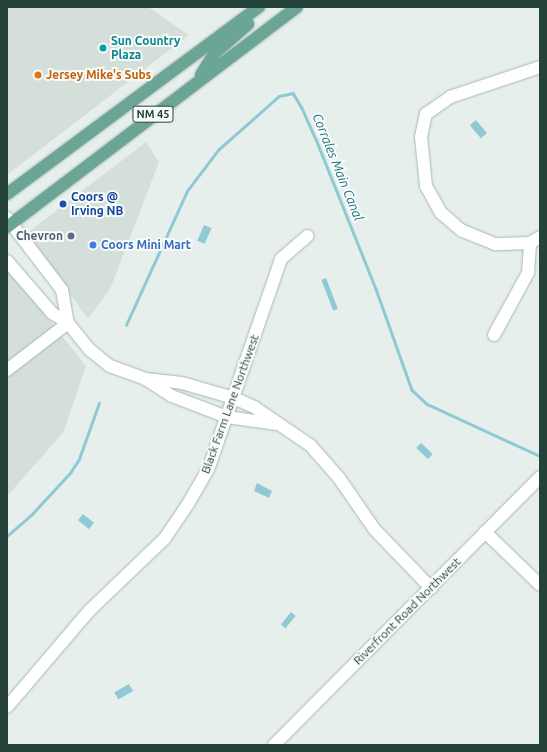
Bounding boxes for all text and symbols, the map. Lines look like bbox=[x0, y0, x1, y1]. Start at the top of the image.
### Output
place label: Sun Country Plaza bbox=[111, 34, 180, 62]
marker: Sun Country Plaza bbox=[98, 43, 108, 53]
place label: Jersey Mike's Subs bbox=[46, 68, 151, 82]
marker: Jersey Mike's Subs bbox=[33, 70, 43, 80]
road number: NM 45 bbox=[132, 105, 174, 123]
water label: Corrales Main Canal bbox=[309, 111, 367, 223]
place label: Coors @ Irving NB bbox=[71, 190, 123, 218]
marker: Coors @ Irving NB bbox=[58, 199, 68, 209]
place label: Chevron bbox=[16, 229, 63, 243]
marker: Chevron bbox=[66, 231, 76, 241]
place label: Coors Mini Mart bbox=[101, 238, 191, 252]
marker: Coors Mini Mart bbox=[88, 240, 98, 250]
street label: Black Farm Lane Northwest bbox=[198, 332, 262, 476]
street label: Riverfront Road Northwest bbox=[350, 554, 464, 668]

